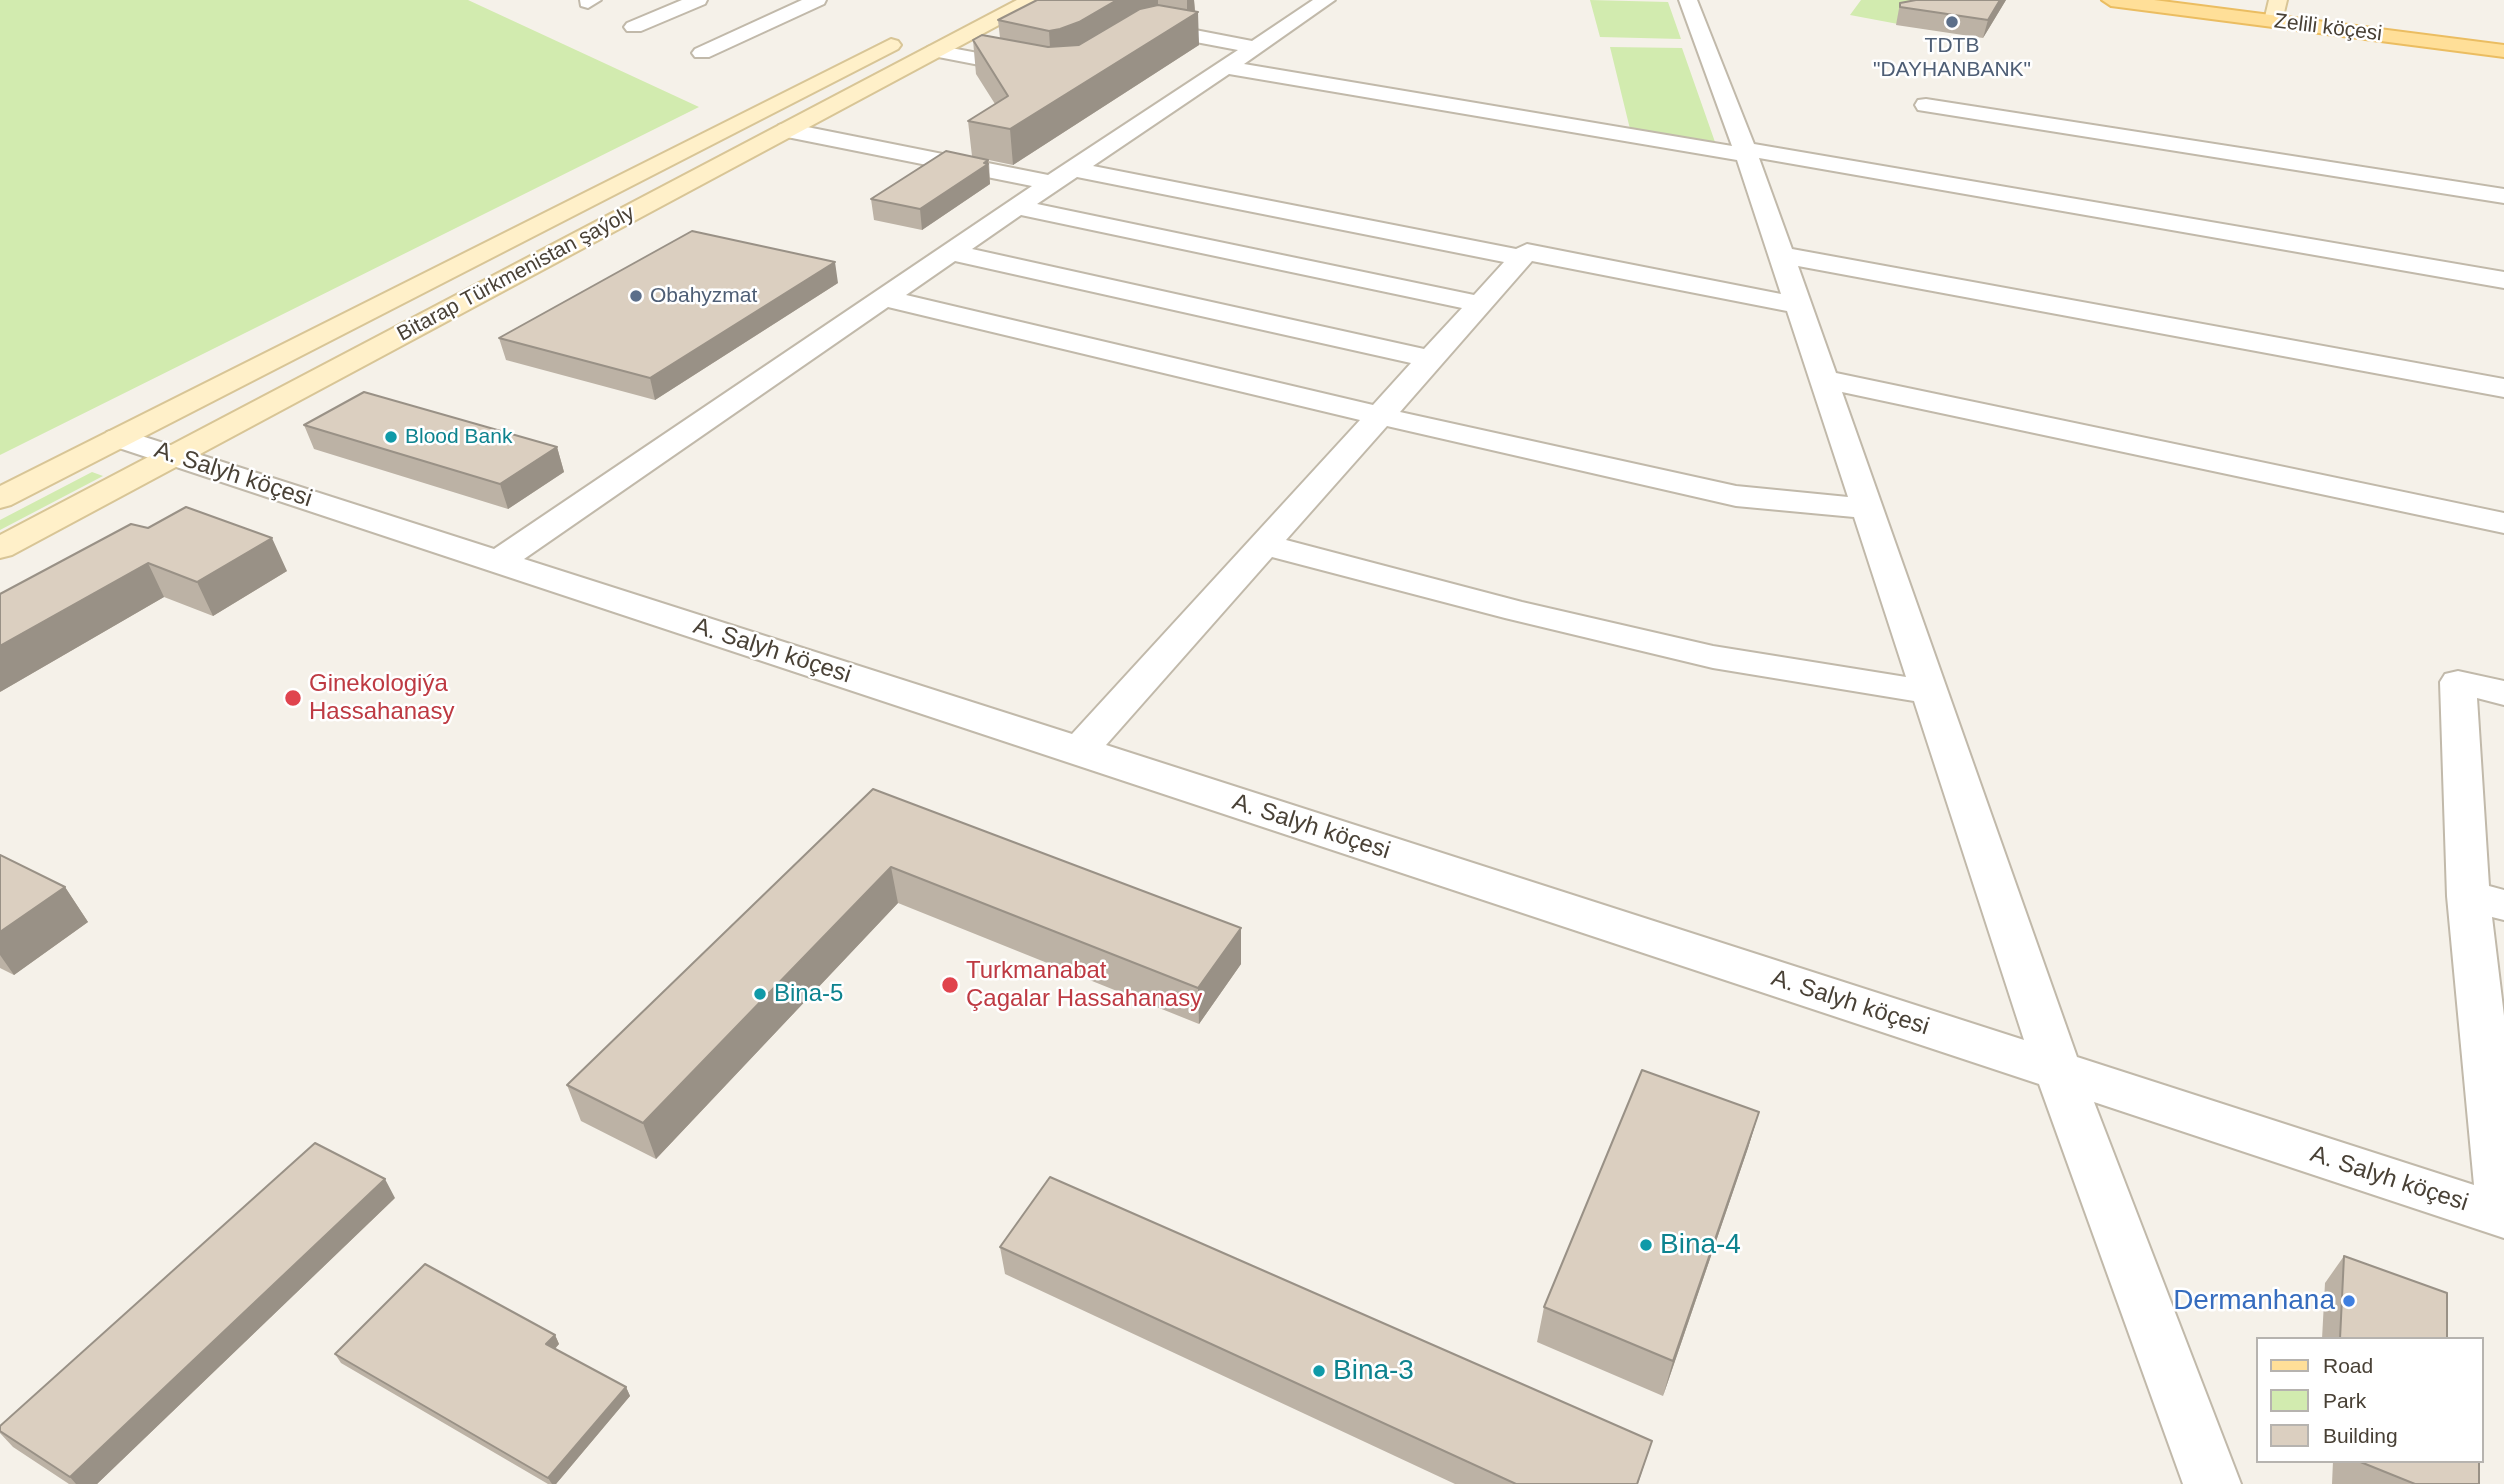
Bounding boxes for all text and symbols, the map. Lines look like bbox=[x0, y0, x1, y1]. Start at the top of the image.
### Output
street label: Zelili köçesi bbox=[2273, 9, 2383, 47]
marker: TDTB "DAYHANBANK" bbox=[1944, 14, 1960, 30]
place label: TDTB "DAYHANBANK" bbox=[1873, 33, 2031, 83]
street label: Bitarap Türkmenistan şaýoly bbox=[393, 201, 639, 347]
place label: Obahyzmat bbox=[650, 283, 757, 309]
marker: Obahyzmat bbox=[628, 288, 644, 304]
place label: Blood Bank bbox=[405, 424, 512, 450]
marker: Blood Bank bbox=[383, 429, 399, 445]
street label: A. Salyh köçesi bbox=[151, 436, 315, 514]
street label: A. Salyh köçesi bbox=[690, 612, 854, 690]
place label: Ginekologiýa Hassahanasy bbox=[309, 670, 454, 726]
marker: Ginekologiýa Hassahanasy bbox=[283, 688, 303, 708]
street label: A. Salyh köçesi bbox=[1229, 788, 1393, 866]
place label: Turkmanabat Çagalar Hassahanasy bbox=[966, 957, 1202, 1013]
street label: A. Salyh köçesi bbox=[1768, 964, 1932, 1042]
marker: Turkmanabat Çagalar Hassahanasy bbox=[940, 975, 960, 995]
place label: Bina-5 bbox=[774, 980, 843, 1008]
marker: Bina-5 bbox=[752, 986, 768, 1002]
street label: A. Salyh köçesi bbox=[2307, 1140, 2471, 1218]
place label: Bina-4 bbox=[1660, 1228, 1741, 1262]
marker: Bina-4 bbox=[1638, 1237, 1654, 1253]
place label: Dermanhana bbox=[2173, 1284, 2335, 1318]
marker: Dermanhana bbox=[2341, 1293, 2357, 1309]
legend bbox=[2256, 1337, 2483, 1463]
place label: Bina-3 bbox=[1333, 1354, 1414, 1388]
text: Road bbox=[2323, 1354, 2373, 1377]
marker: Bina-3 bbox=[1311, 1363, 1327, 1379]
text: Park bbox=[2323, 1389, 2366, 1412]
text: Building bbox=[2323, 1424, 2398, 1447]

